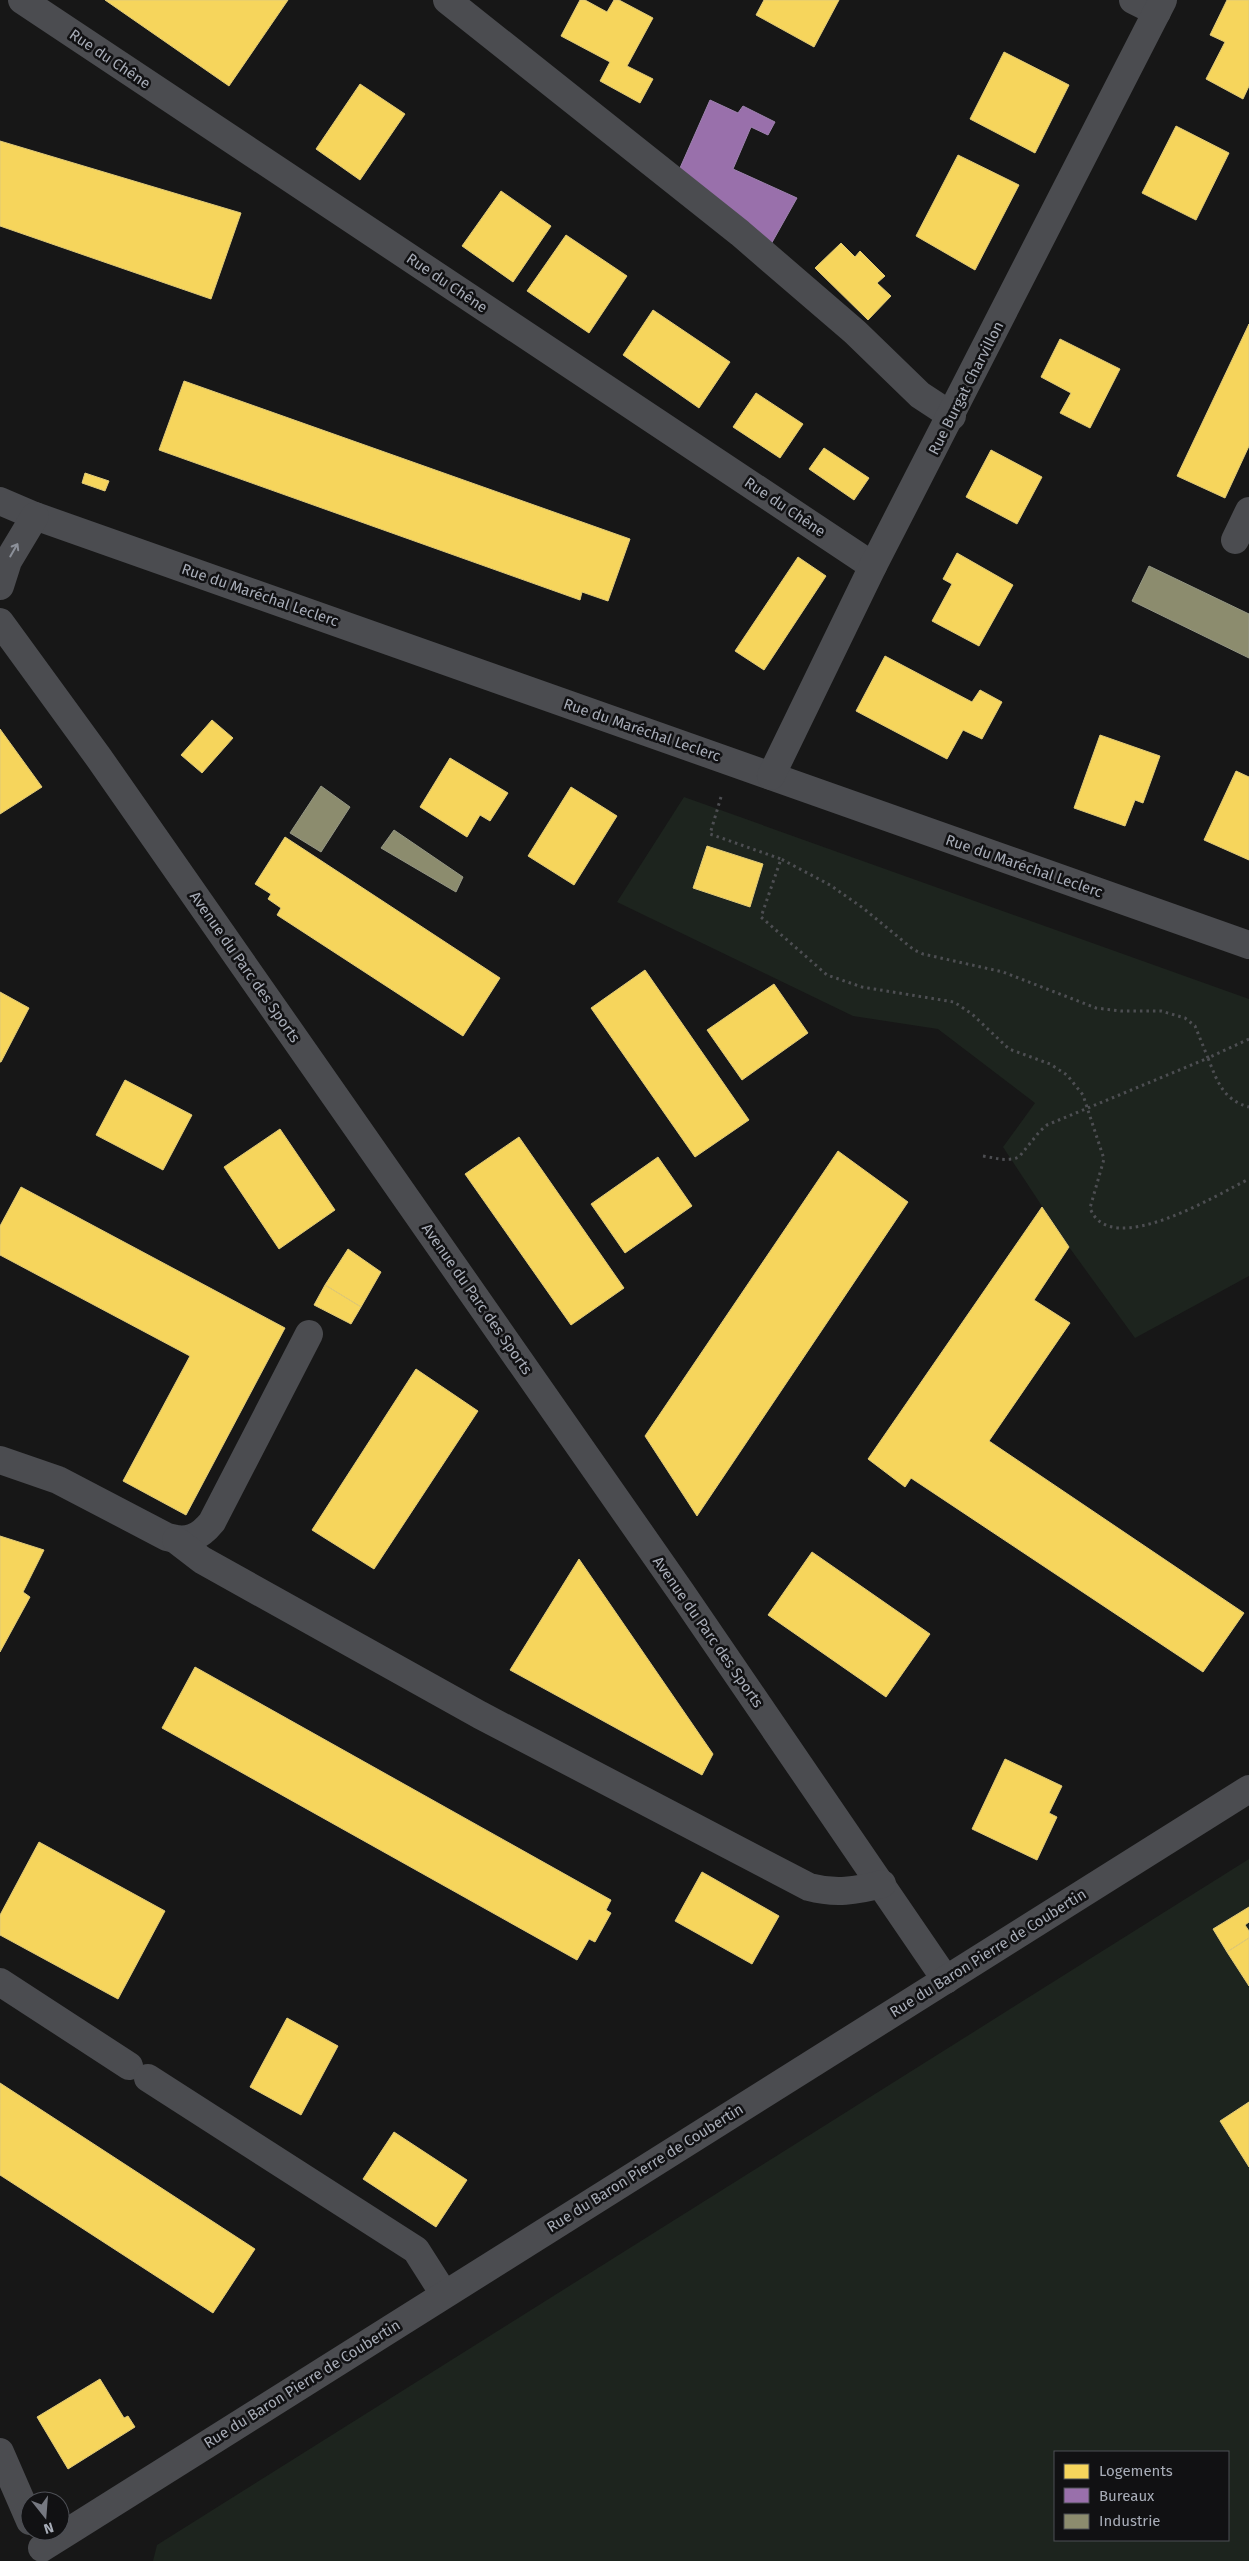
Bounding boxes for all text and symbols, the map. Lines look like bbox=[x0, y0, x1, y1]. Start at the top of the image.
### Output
street label: Rue du Chêne bbox=[66, 25, 154, 93]
street label: Rue du Chêne bbox=[403, 249, 491, 317]
street label: Rue Burgat Charvillon bbox=[925, 318, 1007, 458]
street label: Rue du Chêne bbox=[741, 473, 829, 541]
one-way arrow bbox=[10, 543, 20, 557]
street label: Rue du Maréchal Leclerc bbox=[179, 560, 341, 630]
street label: Rue du Maréchal Leclerc bbox=[561, 695, 723, 765]
street label: Rue du Maréchal Leclerc bbox=[943, 831, 1105, 901]
street label: Avenue du Parc des Sports bbox=[186, 888, 304, 1046]
street label: Avenue du Parc des Sports bbox=[418, 1220, 536, 1378]
street label: Avenue du Parc des Sports bbox=[649, 1553, 767, 1711]
street label: Rue du Baron Pierre de Coubertin bbox=[886, 1885, 1090, 2021]
street label: Rue du Baron Pierre de Coubertin bbox=[543, 2100, 747, 2236]
street label: Rue du Baron Pierre de Coubertin bbox=[200, 2316, 404, 2452]
legend bbox=[1054, 2451, 1229, 2541]
text: Logements bbox=[1099, 2462, 1173, 2480]
text: Bureaux bbox=[1099, 2487, 1155, 2505]
north arrow bbox=[20, 2491, 70, 2541]
text: Industrie bbox=[1099, 2512, 1161, 2530]
text: N bbox=[42, 2518, 56, 2537]

